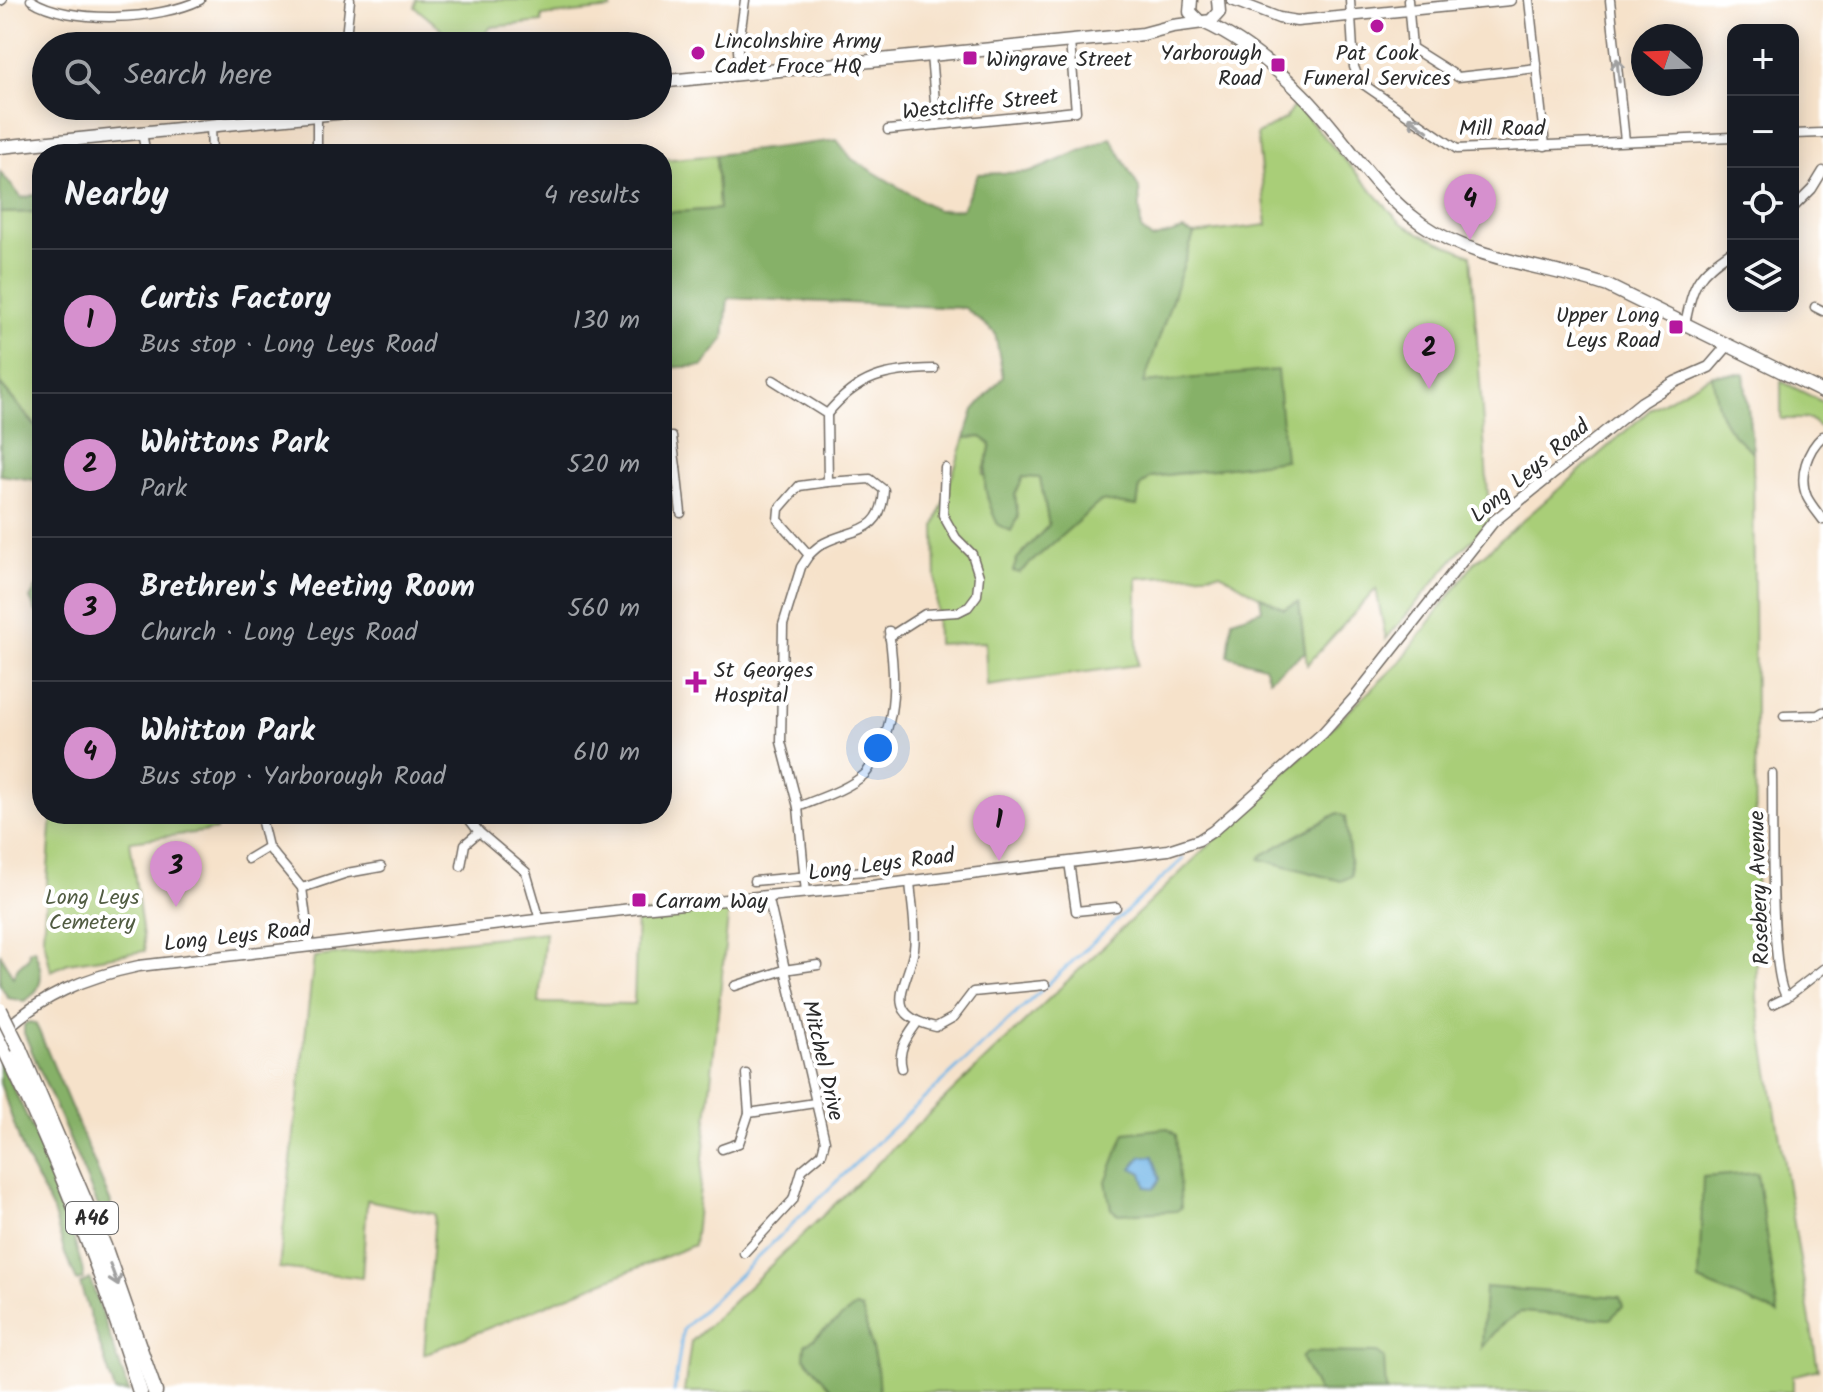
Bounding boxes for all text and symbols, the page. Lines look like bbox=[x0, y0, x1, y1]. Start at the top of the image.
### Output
marker: Pat Cook Funeral Services bbox=[1368, 17, 1386, 35]
north arrow bbox=[1631, 24, 1703, 96]
map controls bbox=[1727, 24, 1799, 312]
button: + bbox=[1727, 24, 1799, 96]
place label: Lincolnshire Army Cadet Froce HQ bbox=[714, 25, 881, 85]
search box bbox=[32, 32, 672, 120]
place label: Yarborough Road bbox=[1160, 37, 1263, 97]
place label: Pat Cook Funeral Services bbox=[1303, 37, 1452, 97]
place label: Wingrave Street bbox=[986, 43, 1133, 78]
marker: Lincolnshire Army Cadet Froce HQ bbox=[689, 44, 707, 62]
marker: Wingrave Street bbox=[961, 49, 979, 67]
text: Search here bbox=[124, 52, 272, 100]
icon: search bbox=[60, 54, 104, 98]
marker: Yarborough Road bbox=[1269, 56, 1287, 74]
one-way arrow bbox=[1610, 57, 1625, 84]
street label: Westcliffe Street bbox=[901, 80, 1060, 131]
button: − bbox=[1727, 96, 1799, 168]
street label: Mill Road bbox=[1459, 112, 1546, 147]
one-way arrow bbox=[1408, 116, 1430, 132]
button: locate bbox=[1727, 168, 1799, 240]
text: Nearby bbox=[64, 169, 169, 223]
pin: 4 bbox=[1444, 174, 1496, 240]
text: 4 results bbox=[544, 175, 640, 217]
button: layers bbox=[1727, 240, 1799, 312]
text: Curtis Factory bbox=[140, 276, 331, 324]
place label: Upper Long Leys Road bbox=[1556, 299, 1661, 359]
text: 1 bbox=[86, 300, 94, 342]
text: 130 m bbox=[573, 300, 640, 342]
marker: Upper Long Leys Road bbox=[1667, 318, 1685, 336]
pin: 2 bbox=[1403, 323, 1455, 389]
text: Bus stop · Long Leys Road bbox=[140, 324, 437, 366]
street label: Long Leys Road bbox=[1463, 410, 1599, 533]
text: Whittons Park bbox=[140, 420, 329, 468]
text: 2 bbox=[82, 444, 98, 486]
text: 520 m bbox=[567, 444, 640, 486]
text: Park bbox=[140, 468, 187, 510]
text: Brethren's Meeting Room bbox=[140, 564, 475, 612]
text: 3 bbox=[83, 588, 97, 630]
text: 560 m bbox=[567, 588, 640, 630]
text: Church · Long Leys Road bbox=[140, 612, 417, 654]
place label: St Georges Hospital bbox=[714, 654, 814, 714]
marker: St Georges Hospital bbox=[685, 671, 707, 693]
text: Whitton Park bbox=[140, 708, 315, 756]
your location bbox=[858, 728, 898, 768]
text: 4 bbox=[83, 732, 97, 774]
text: 610 m bbox=[573, 732, 640, 774]
text: Bus stop · Yarborough Road bbox=[140, 756, 446, 798]
pin: 1 bbox=[973, 795, 1025, 861]
street label: Rosebery Avenue bbox=[1740, 810, 1781, 966]
street label: Long Leys Road bbox=[806, 839, 958, 892]
pin: 3 bbox=[150, 841, 202, 907]
park label: Long Leys Cemetery bbox=[45, 881, 140, 941]
place label: Carram Way bbox=[655, 885, 768, 920]
marker: Carram Way bbox=[630, 891, 648, 909]
street label: Long Leys Road bbox=[162, 912, 313, 963]
street label: Mitchel Drive bbox=[791, 997, 852, 1124]
road number: A46 bbox=[66, 1202, 118, 1234]
one-way arrow bbox=[108, 1262, 122, 1286]

